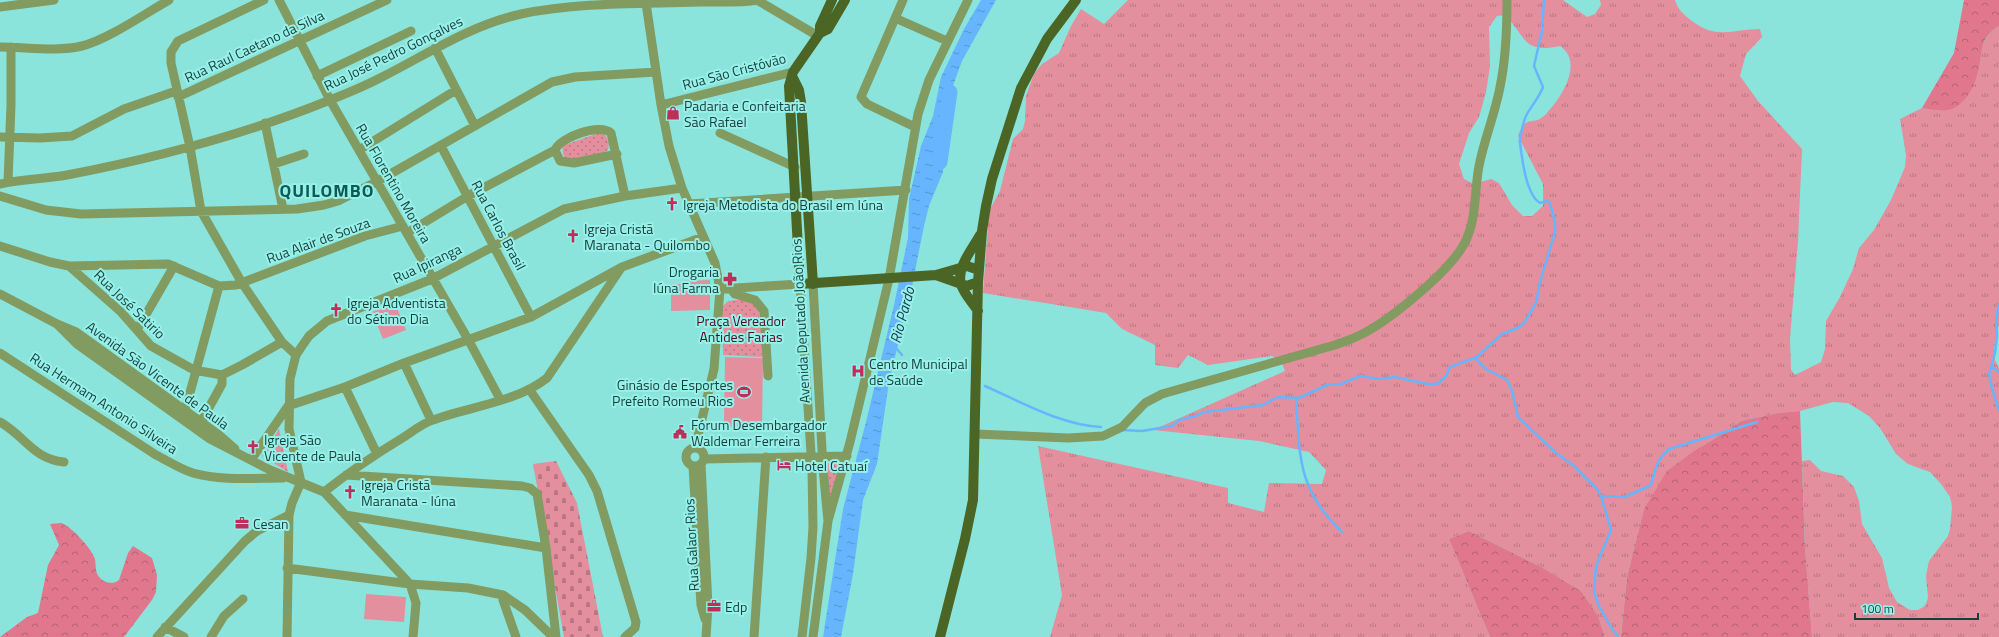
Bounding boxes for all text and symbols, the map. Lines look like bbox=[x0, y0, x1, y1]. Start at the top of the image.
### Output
street label: Rua Raul Caetano da Silva bbox=[181, 4, 327, 88]
street label: Rua José Pedro Gonçalves bbox=[320, 10, 466, 96]
street label: Rua São Cristóvão bbox=[680, 47, 788, 95]
place label: Padaria e Confeitaria São Rafael bbox=[684, 95, 806, 132]
shop icon: Padaria e Confeitaria São Rafael bbox=[665, 105, 681, 121]
street label: Rua Florentino Moreira bbox=[351, 119, 437, 247]
street label: Rua Carlos Brasil bbox=[466, 176, 532, 274]
district label: QUILOMBO bbox=[280, 177, 374, 204]
place label: Igreja Metodista do Brasil em Iúna bbox=[683, 194, 883, 215]
church icon: Igreja Metodista do Brasil em Iúna bbox=[664, 196, 680, 212]
street label: Rua Alair de Souza bbox=[263, 211, 373, 269]
place label: Igreja Cristã Maranata - Quilombo bbox=[584, 218, 710, 255]
church icon: Igreja Cristã Maranata - Quilombo bbox=[565, 228, 581, 244]
street label: Rua Ipiranga bbox=[389, 238, 465, 288]
street label: Avenida Deputado João Rios bbox=[785, 238, 815, 404]
place label: Drogaria Iúna Farma bbox=[653, 261, 719, 298]
street label: Rua José Satirio bbox=[90, 264, 170, 344]
pharmacy icon: Drogaria Iúna Farma bbox=[722, 271, 738, 287]
water label: Rio Pardo bbox=[883, 284, 921, 346]
place label: Igreja Adventista do Sétimo Dia bbox=[347, 292, 446, 329]
church icon: Igreja Adventista do Sétimo Dia bbox=[328, 302, 344, 318]
park label: Praça Vereador Antides Farias bbox=[696, 310, 786, 347]
street label: Avenida São Vicente de Paula bbox=[82, 316, 234, 434]
street label: Rua Hermam Antonio Silveira bbox=[26, 347, 182, 459]
place label: Centro Municipal de Saúde bbox=[869, 353, 968, 390]
hospital icon: Centro Municipal de Saúde bbox=[850, 363, 866, 379]
place label: Ginásio de Esportes Prefeito Romeu Rios bbox=[612, 374, 733, 411]
sports icon: Ginásio de Esportes Prefeito Romeu Rios bbox=[736, 384, 752, 400]
place label: Fórum Desembargador Waldemar Ferreira bbox=[691, 414, 827, 451]
public building icon: Fórum Desembargador Waldemar Ferreira bbox=[672, 424, 688, 440]
place label: Igreja São Vicente de Paula bbox=[264, 429, 361, 466]
church icon: Igreja São Vicente de Paula bbox=[245, 439, 261, 455]
place label: Hotel Catuaí bbox=[795, 455, 868, 476]
hotel icon: Hotel Catuaí bbox=[776, 457, 792, 473]
place label: Igreja Cristã Maranata - Iúna bbox=[361, 474, 456, 511]
church icon: Igreja Cristã Maranata - Iúna bbox=[342, 484, 358, 500]
street label: Rua Galaor Rios bbox=[678, 498, 704, 592]
place label: Cesan bbox=[253, 513, 289, 534]
office icon: Cesan bbox=[234, 515, 250, 531]
scale bar bbox=[1855, 595, 1978, 621]
place label: Edp bbox=[725, 596, 747, 617]
office icon: Edp bbox=[706, 598, 722, 614]
text: 100 m bbox=[1861, 599, 1894, 618]

